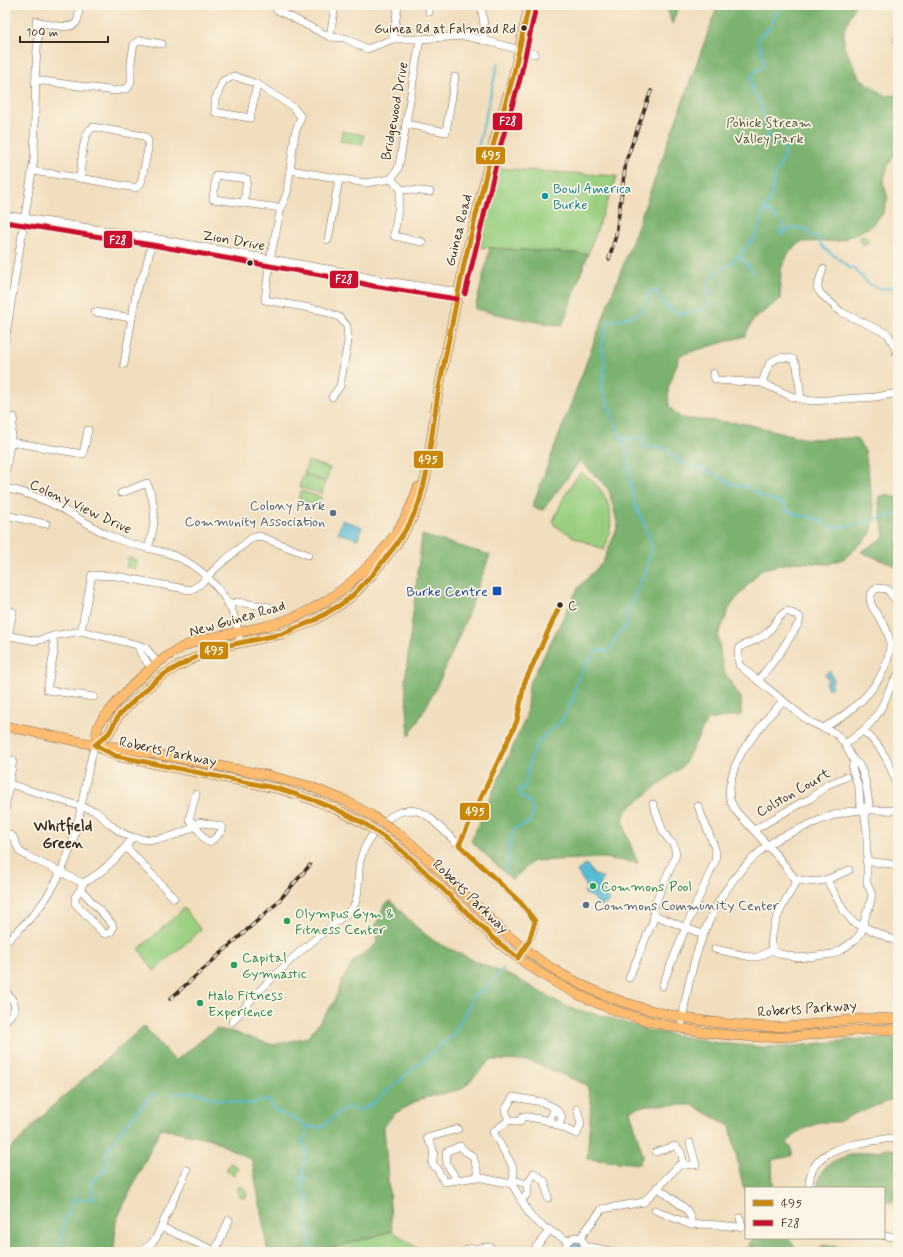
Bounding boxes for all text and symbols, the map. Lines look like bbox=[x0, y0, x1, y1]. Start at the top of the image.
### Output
scale bar bbox=[20, 18, 108, 44]
place label: Guinea Rd at Falmead Rd bbox=[374, 21, 516, 38]
marker: Guinea Rd at Falmead Rd bbox=[519, 23, 529, 33]
text: 100 m bbox=[26, 25, 58, 41]
street label: Bridgewood Drive bbox=[377, 61, 412, 162]
line badge: F28 bbox=[492, 112, 523, 131]
park label: Pohick Stream Valley Park bbox=[726, 114, 812, 148]
text: F28 bbox=[499, 115, 517, 129]
line badge: 495 bbox=[475, 146, 506, 165]
text: 495 bbox=[481, 149, 501, 163]
place label: Bowl America Burke bbox=[553, 180, 632, 214]
marker: Bowl America Burke bbox=[540, 191, 550, 201]
street label: Guinea Road bbox=[441, 192, 477, 268]
street label: Zion Drive bbox=[201, 227, 266, 255]
line badge: F28 bbox=[103, 230, 133, 249]
text: F28 bbox=[109, 234, 127, 248]
unlabelled marker bbox=[245, 258, 255, 268]
line badge: F28 bbox=[329, 270, 359, 289]
text: F28 bbox=[335, 273, 353, 287]
line badge: 495 bbox=[413, 450, 444, 469]
text: 495 bbox=[418, 453, 438, 467]
street label: Colony View Drive bbox=[27, 475, 134, 538]
place label: Colony Park Community Association bbox=[185, 497, 325, 531]
marker: Colony Park Community Association bbox=[328, 508, 338, 518]
place label: Burke Centre bbox=[406, 583, 488, 601]
marker: Burke Centre bbox=[491, 585, 503, 597]
street label: New Guinea Road bbox=[187, 597, 287, 641]
place label: C bbox=[568, 598, 577, 615]
marker: C bbox=[555, 600, 565, 610]
line badge: 495 bbox=[199, 641, 229, 660]
text: 495 bbox=[204, 644, 224, 658]
street label: Roberts Parkway bbox=[117, 733, 218, 771]
street label: Colston Court bbox=[753, 764, 834, 821]
line badge: 495 bbox=[459, 802, 490, 821]
text: 495 bbox=[465, 805, 485, 819]
district label: Whitfield Green bbox=[33, 816, 93, 854]
street label: Roberts Parkway bbox=[428, 856, 512, 938]
place label: Commons Pool bbox=[601, 878, 692, 896]
marker: Commons Pool bbox=[588, 881, 598, 891]
place label: Commons Community Center bbox=[594, 897, 780, 915]
marker: Commons Community Center bbox=[581, 900, 591, 910]
place label: Olympus Gym & Fitness Center bbox=[295, 905, 394, 939]
marker: Olympus Gym & Fitness Center bbox=[282, 916, 292, 926]
place label: Capital Gymnastic bbox=[242, 949, 307, 983]
marker: Capital Gymnastic bbox=[229, 960, 239, 970]
place label: Halo Fitness Experience bbox=[208, 987, 283, 1021]
street label: Roberts Parkway bbox=[757, 997, 857, 1021]
marker: Halo Fitness Experience bbox=[195, 998, 205, 1008]
legend bbox=[745, 1187, 885, 1239]
text: 495 bbox=[781, 1196, 802, 1212]
text: F28 bbox=[781, 1216, 800, 1232]

